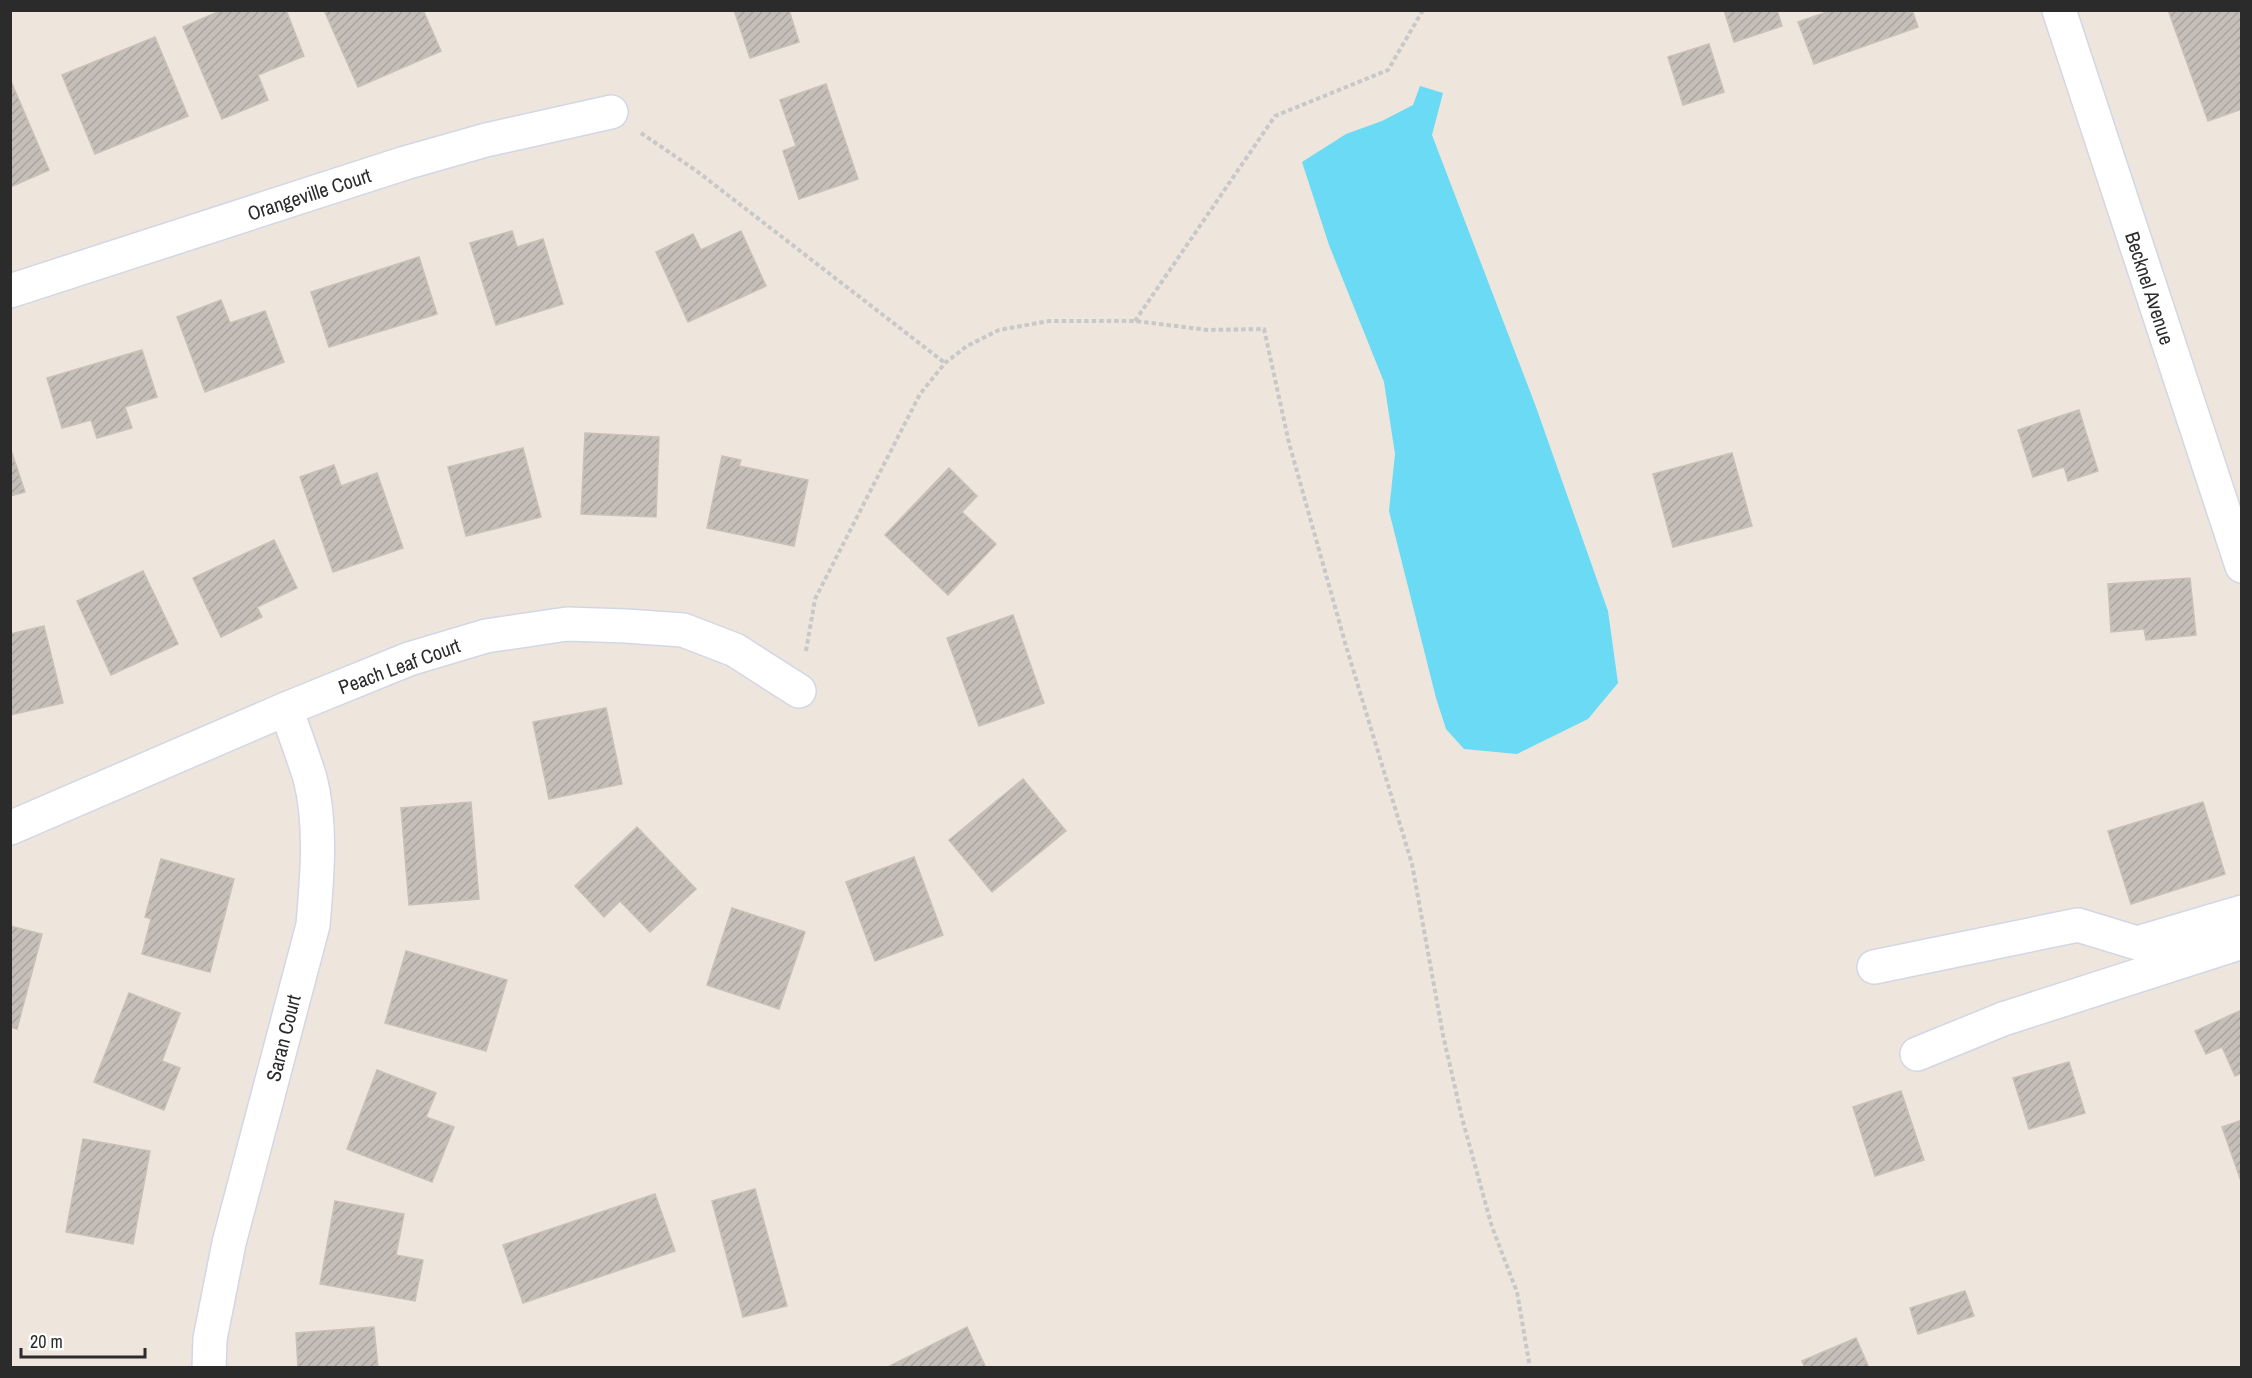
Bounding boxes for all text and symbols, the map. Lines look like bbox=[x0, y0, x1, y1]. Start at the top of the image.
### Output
street label: Orangeville Court bbox=[244, 161, 375, 227]
street label: Becknel Avenue bbox=[2119, 228, 2181, 348]
street label: Peach Leaf Court bbox=[334, 631, 464, 701]
street label: Saran Court bbox=[259, 991, 307, 1084]
scale bar bbox=[21, 1321, 146, 1359]
text: 20 m bbox=[30, 1329, 63, 1354]

